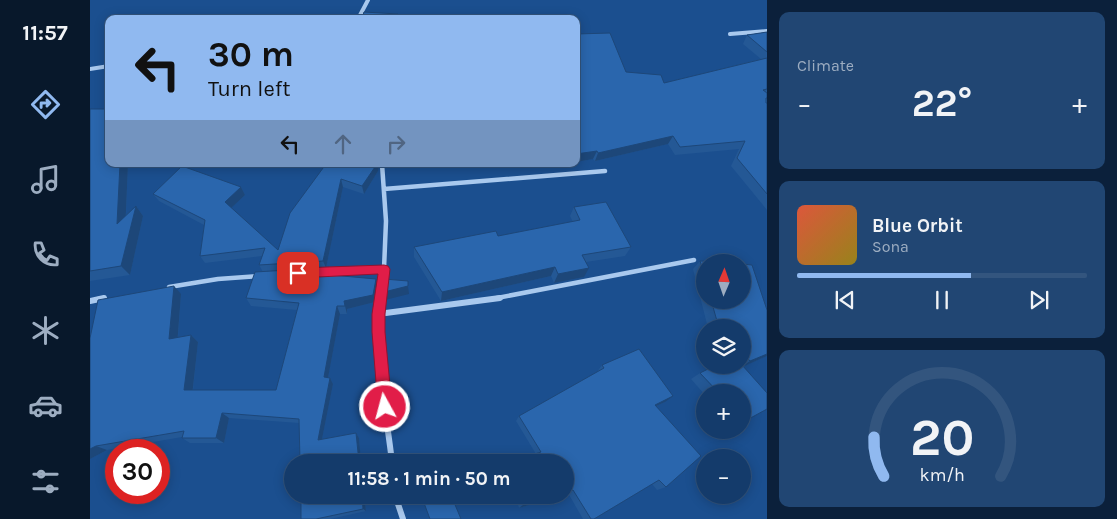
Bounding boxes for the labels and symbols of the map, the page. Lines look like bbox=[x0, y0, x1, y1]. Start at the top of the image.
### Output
pin bbox=[277, 252, 319, 294]
north arrow bbox=[696, 254, 751, 309]
position arrow bbox=[358, 380, 410, 432]
speed limit sign: 30 bbox=[105, 439, 170, 504]

